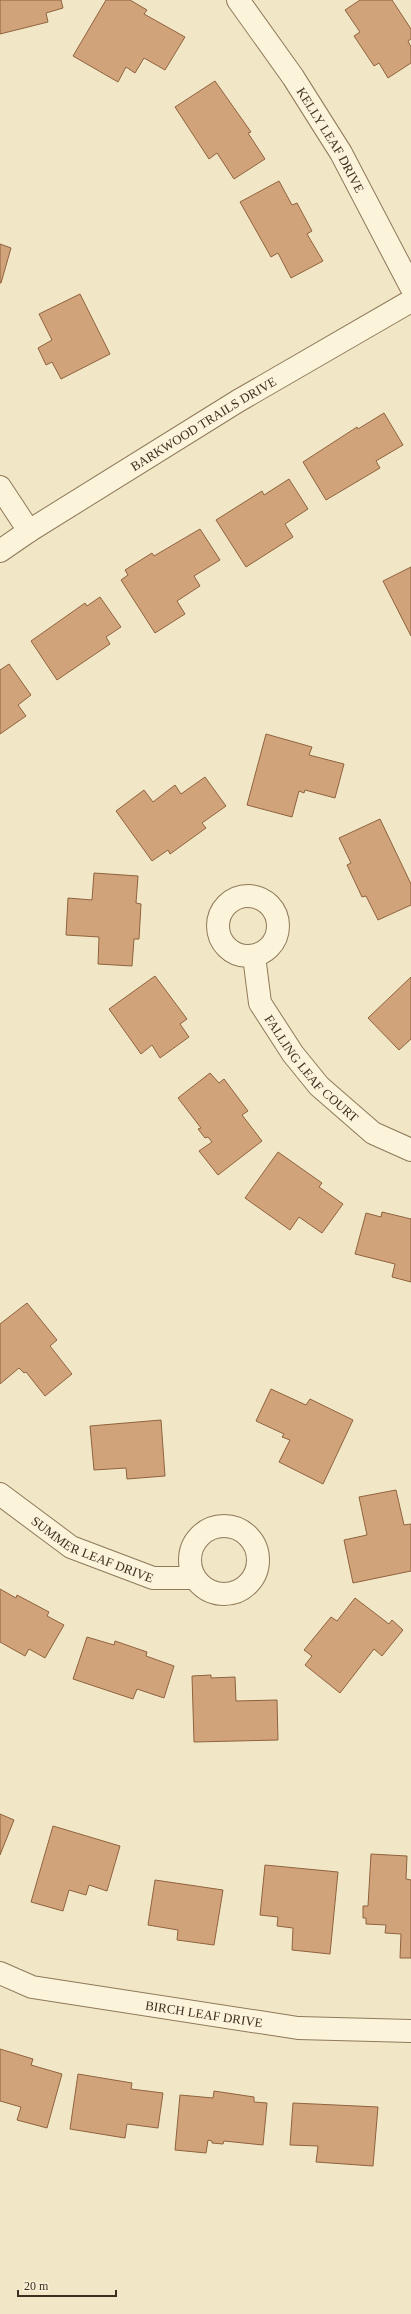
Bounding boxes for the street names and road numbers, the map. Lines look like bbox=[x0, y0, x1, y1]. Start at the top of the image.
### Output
street label: KELLY LEAF DRIVE bbox=[294, 84, 368, 195]
street label: BARKWOOD TRAILS DRIVE bbox=[128, 373, 279, 474]
street label: FALLING LEAF COURT bbox=[262, 1012, 362, 1125]
street label: SUMMER LEAF DRIVE bbox=[29, 1513, 156, 1585]
street label: BIRCH LEAF DRIVE bbox=[144, 1997, 264, 2030]

